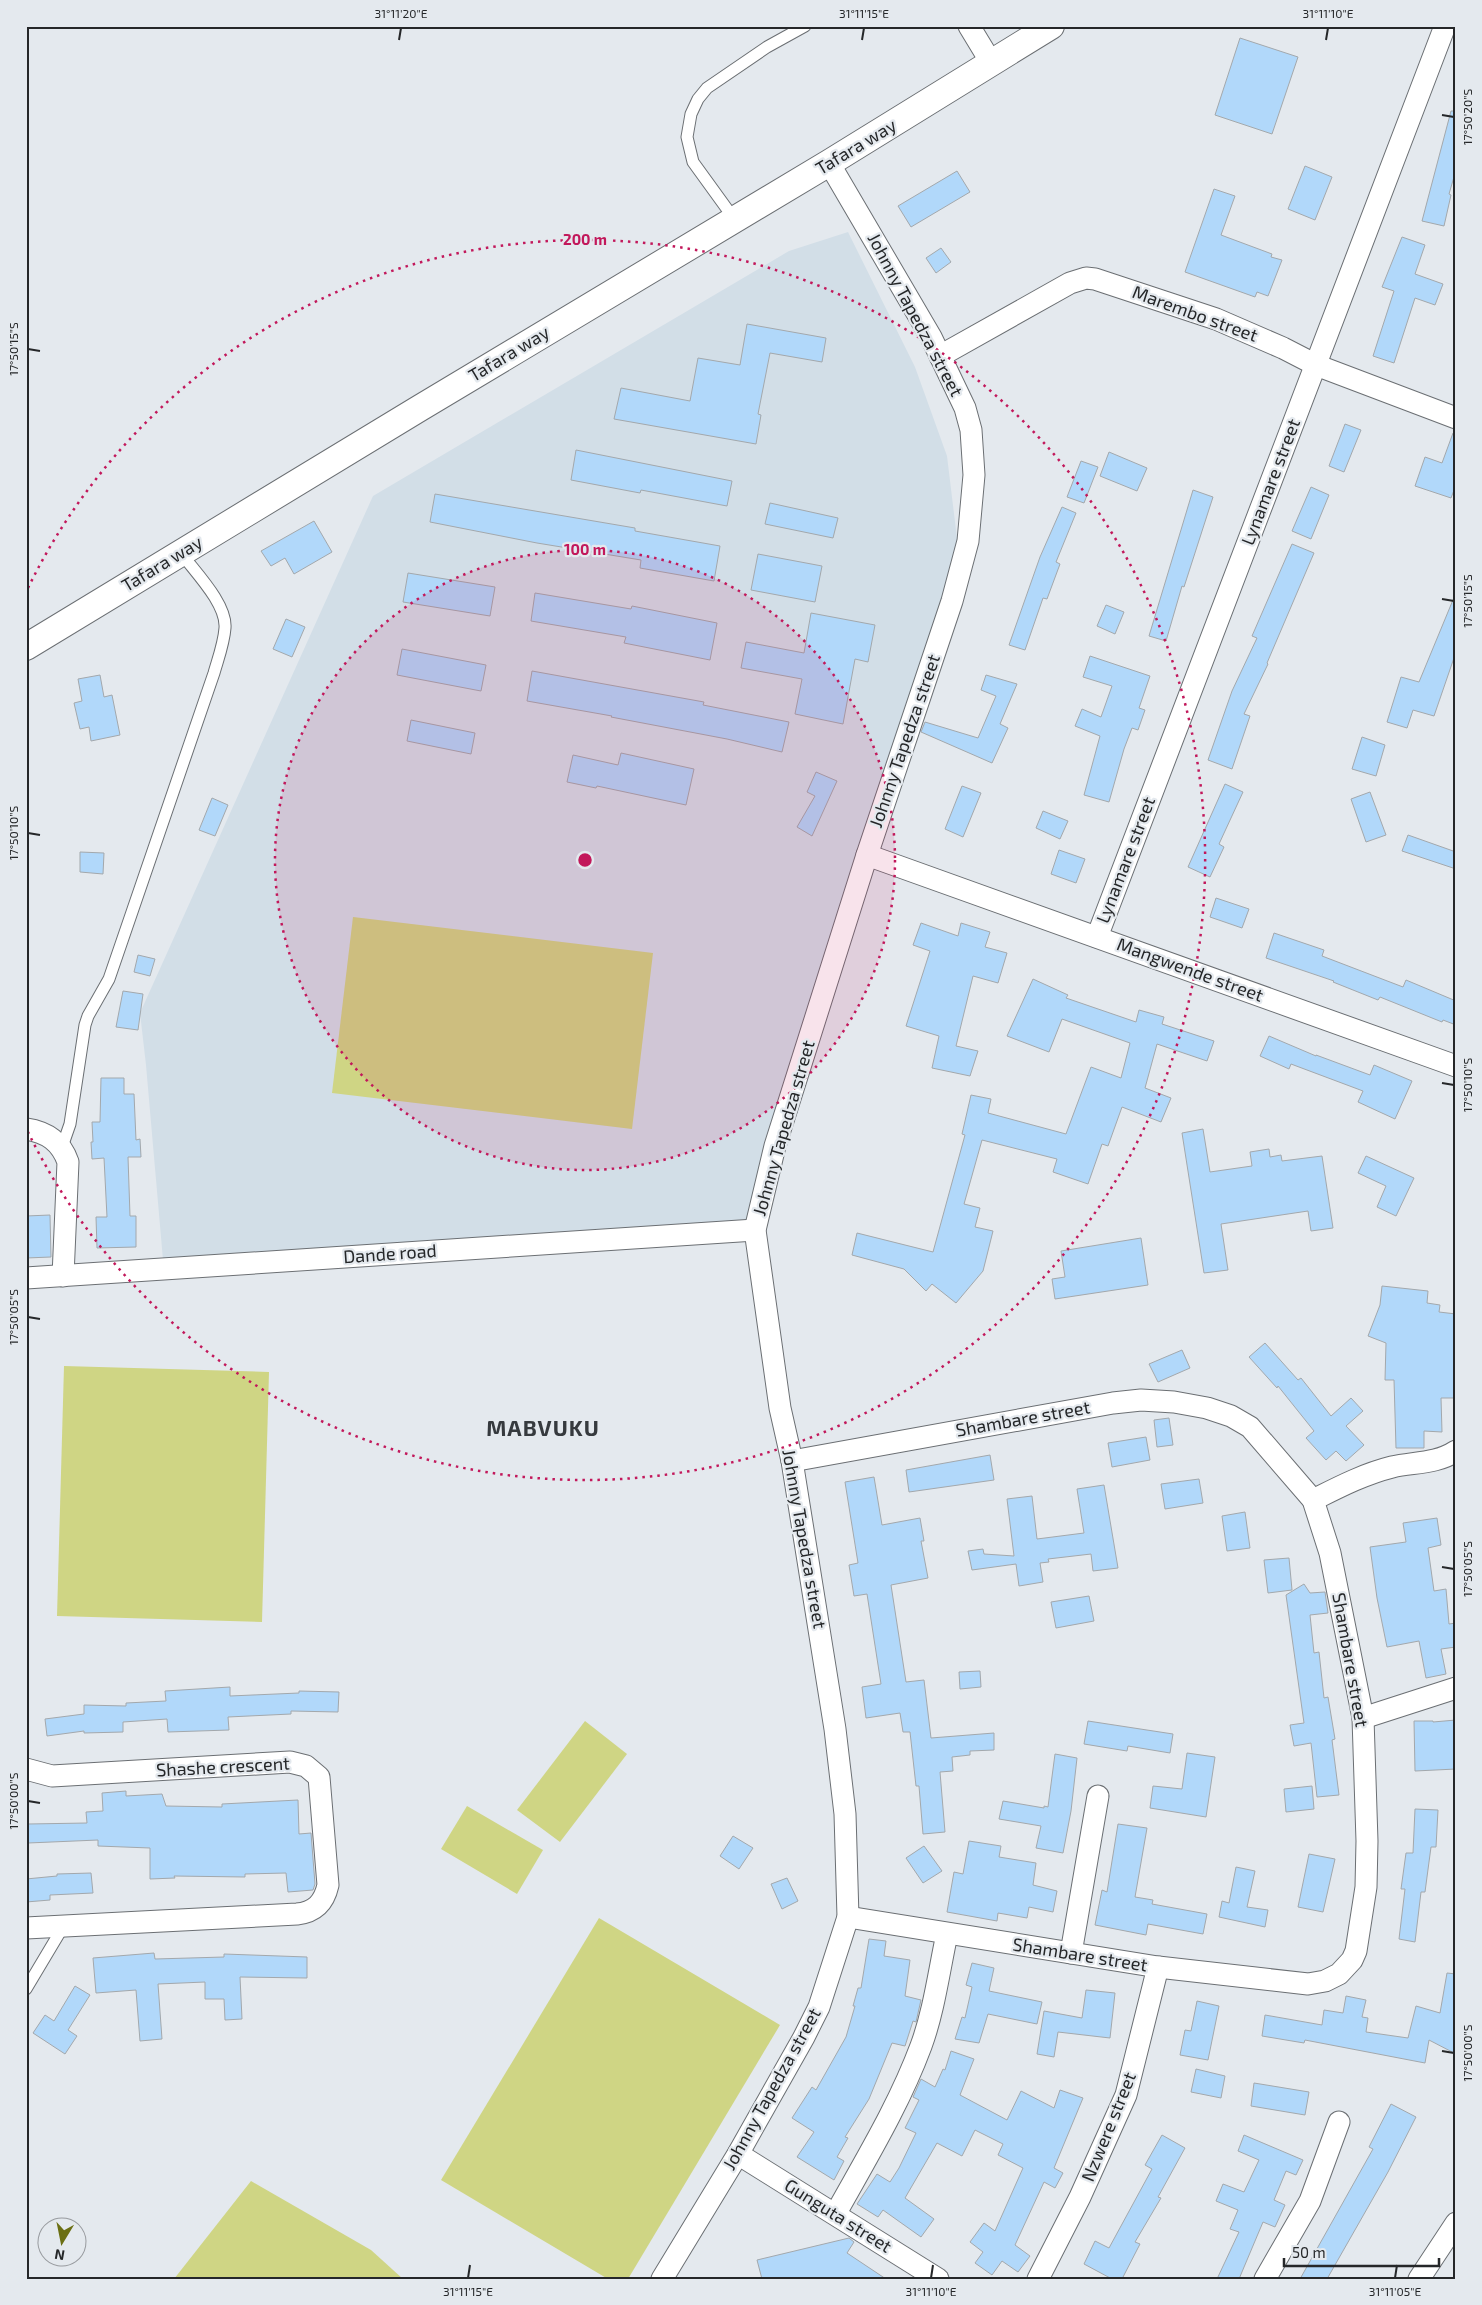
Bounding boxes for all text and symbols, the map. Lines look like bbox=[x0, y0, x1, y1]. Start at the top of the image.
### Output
text: 31°11'20"E bbox=[375, 6, 428, 20]
text: 31°11'15"E bbox=[839, 6, 889, 20]
text: 31°11'10"E bbox=[1303, 6, 1354, 20]
text: 17°50'20"S bbox=[1460, 89, 1474, 145]
street label: Tafara way bbox=[811, 113, 900, 179]
street label: Johnny Tapedza street bbox=[864, 229, 968, 400]
text: 200 m bbox=[563, 230, 607, 248]
street label: Marembo street bbox=[1130, 280, 1261, 346]
street label: Tafara way bbox=[464, 320, 553, 386]
text: 17°50'15"S bbox=[6, 322, 20, 376]
street label: Lynamare street bbox=[1236, 415, 1304, 548]
street label: Tafara way bbox=[117, 530, 206, 596]
text: 100 m bbox=[564, 540, 606, 558]
text: 17°50'15"S bbox=[1460, 574, 1474, 628]
street label: Johnny Tapedza street bbox=[864, 651, 944, 830]
street label: Lynamare street bbox=[1091, 793, 1159, 926]
text: 17°50'10"S bbox=[6, 806, 20, 860]
centre of rings bbox=[576, 851, 594, 869]
street label: Mangwende street bbox=[1114, 932, 1267, 1006]
street label: Johnny Tapedza street bbox=[747, 1037, 819, 1218]
text: 17°50'10"S bbox=[1460, 1058, 1474, 1112]
street label: Dande road bbox=[342, 1239, 437, 1267]
text: 17°50'05"S bbox=[6, 1289, 20, 1345]
street label: Shambare street bbox=[954, 1395, 1092, 1441]
district label: MABVUKU bbox=[486, 1414, 600, 1440]
street label: Johnny Tapedza street bbox=[778, 1447, 832, 1630]
text: 17°50'05"S bbox=[1460, 1541, 1474, 1597]
street label: Shambare street bbox=[1328, 1591, 1374, 1729]
street label: Shashe crescent bbox=[155, 1752, 291, 1780]
text: 17°50'00"S bbox=[6, 1772, 20, 1829]
street label: Shambare street bbox=[1011, 1932, 1149, 1976]
street label: Johnny Tapedza street bbox=[717, 2004, 825, 2173]
text: 17°50'00"S bbox=[1460, 2024, 1474, 2081]
street label: Nzwere street bbox=[1076, 2069, 1140, 2185]
street label: Gunguta street bbox=[781, 2173, 896, 2257]
north arrow bbox=[38, 2218, 88, 2268]
scale bar bbox=[1284, 2235, 1440, 2267]
text: 50 m bbox=[1292, 2243, 1326, 2261]
text: N bbox=[53, 2246, 66, 2265]
text: 31°11'15"E bbox=[443, 2284, 493, 2298]
text: 31°11'10"E bbox=[906, 2284, 957, 2298]
text: 31°11'05"E bbox=[1369, 2284, 1422, 2298]

